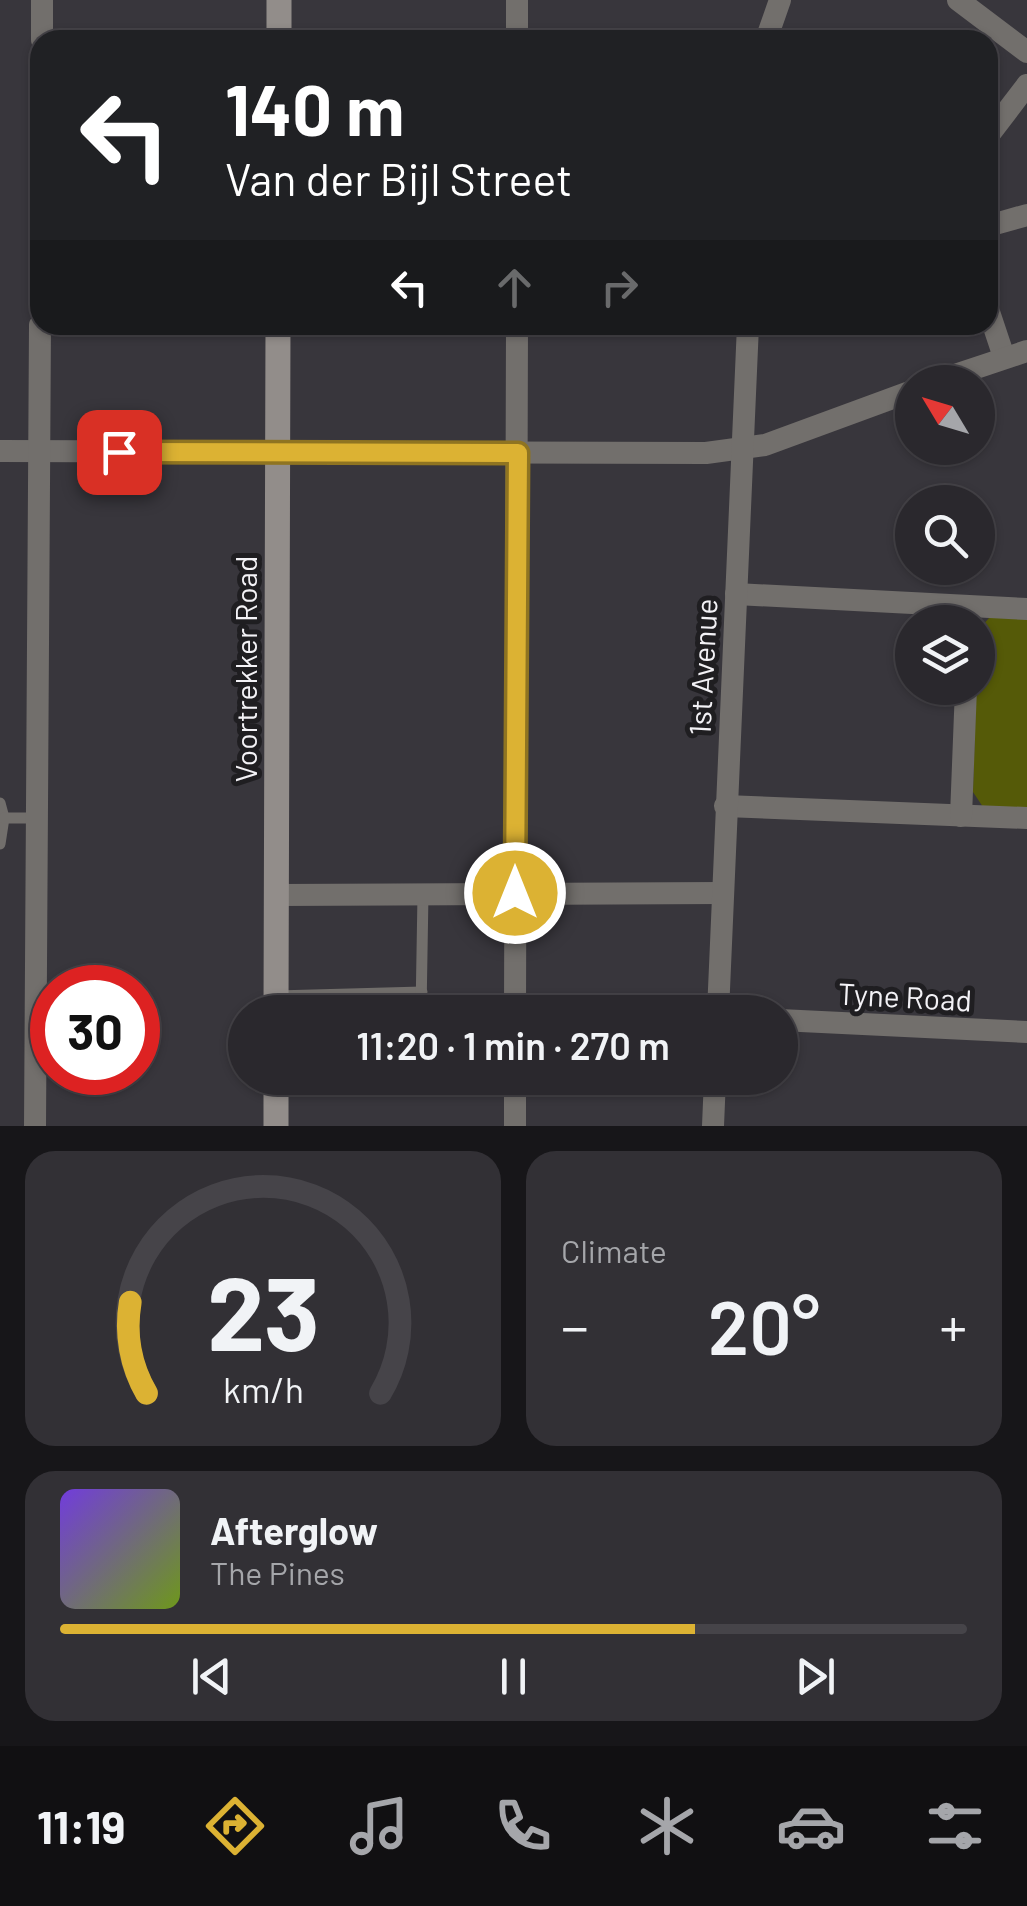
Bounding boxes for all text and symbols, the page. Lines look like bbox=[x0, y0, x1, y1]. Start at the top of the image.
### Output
text: 140 m bbox=[225, 66, 404, 150]
icon: left bbox=[60, 70, 190, 200]
text: Van der Bijl Street bbox=[225, 151, 572, 205]
icon: left bbox=[382, 260, 437, 315]
icon: ahead bbox=[487, 260, 542, 315]
icon: right bbox=[592, 260, 647, 315]
north arrow bbox=[895, 365, 995, 465]
map controls bbox=[895, 365, 995, 705]
pin bbox=[77, 410, 162, 495]
icon: arrive bbox=[92, 425, 147, 480]
button: search bbox=[895, 485, 995, 585]
street label: Voortrekker Road bbox=[227, 556, 263, 782]
street label: 1st Avenue bbox=[680, 598, 724, 736]
button: layers bbox=[895, 605, 995, 705]
position arrow bbox=[463, 841, 567, 945]
speed limit sign: 30 bbox=[30, 965, 160, 1095]
street label: Tyne Road bbox=[837, 975, 973, 1017]
text: 11:20 · 1 min · 270 m bbox=[356, 1022, 670, 1068]
text: Climate bbox=[561, 1231, 667, 1269]
text: 23 bbox=[207, 1247, 319, 1372]
text: 20° bbox=[708, 1280, 820, 1370]
text: − bbox=[561, 1292, 589, 1358]
text: + bbox=[939, 1292, 967, 1358]
text: km/h bbox=[223, 1367, 303, 1410]
text: Afterglow bbox=[210, 1507, 378, 1553]
text: The Pines bbox=[210, 1553, 345, 1591]
icon: previous bbox=[184, 1649, 239, 1704]
icon: pause bbox=[486, 1649, 541, 1704]
icon: next bbox=[788, 1649, 843, 1704]
icon: directions bbox=[200, 1791, 270, 1861]
icon: music bbox=[344, 1791, 414, 1861]
icon: phone bbox=[488, 1791, 558, 1861]
icon: climate bbox=[632, 1791, 702, 1861]
icon: car bbox=[776, 1791, 846, 1861]
icon: filters bbox=[920, 1791, 990, 1861]
text: 11:19 bbox=[37, 1799, 125, 1853]

